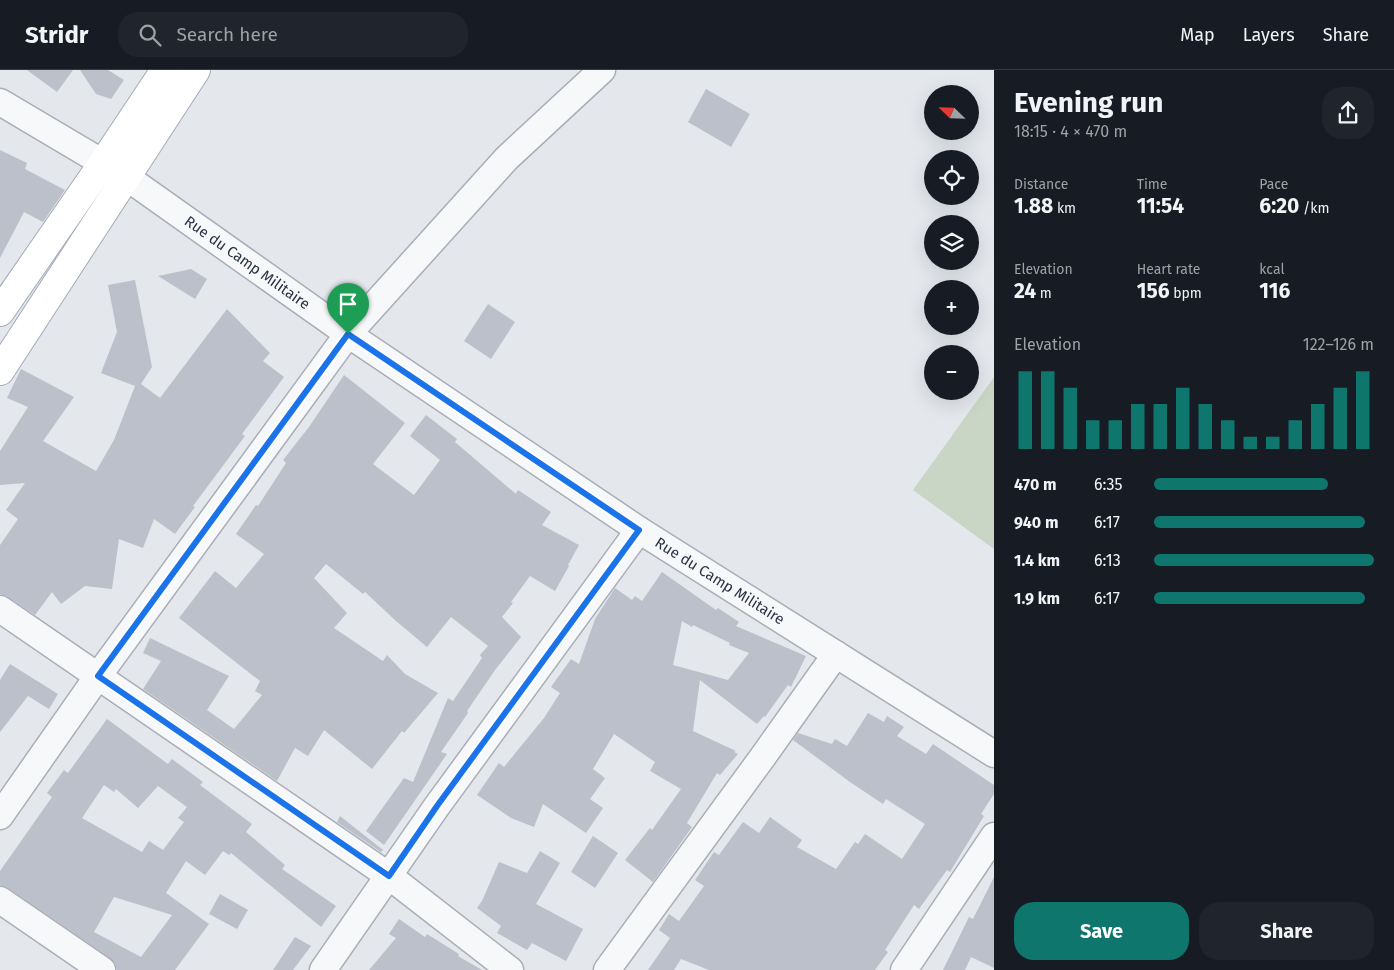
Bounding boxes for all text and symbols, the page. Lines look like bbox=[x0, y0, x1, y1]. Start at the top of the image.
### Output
search box bbox=[118, 12, 468, 57]
text: Stridr bbox=[25, 21, 88, 49]
icon: search bbox=[136, 21, 164, 49]
text: Search here bbox=[176, 23, 278, 46]
text: Map bbox=[1180, 24, 1215, 46]
text: Layers bbox=[1243, 24, 1295, 46]
text: Share bbox=[1323, 24, 1369, 46]
north arrow bbox=[924, 85, 979, 140]
map controls bbox=[924, 85, 979, 400]
text: Evening run bbox=[1014, 86, 1163, 119]
button: share bbox=[1322, 87, 1374, 139]
text: 18:15 · 4 × 470 m bbox=[1014, 122, 1127, 141]
button: locate bbox=[924, 150, 979, 205]
text: Distance bbox=[1014, 176, 1068, 193]
text: Time bbox=[1137, 176, 1167, 193]
text: Pace bbox=[1259, 176, 1288, 193]
text: 1.88 bbox=[1014, 193, 1053, 219]
text: 11:54 bbox=[1137, 193, 1184, 219]
text: 6:20 bbox=[1259, 193, 1299, 219]
text: km bbox=[1053, 200, 1076, 217]
text: /km bbox=[1299, 200, 1330, 217]
street label: Rue du Camp Militaire bbox=[181, 212, 313, 313]
button: layers bbox=[924, 215, 979, 270]
text: Elevation bbox=[1014, 261, 1073, 278]
text: Heart rate bbox=[1137, 261, 1200, 278]
text: kcal bbox=[1259, 261, 1285, 278]
text: 24 bbox=[1014, 278, 1036, 304]
text: 156 bbox=[1137, 278, 1170, 304]
text: 116 bbox=[1259, 278, 1290, 304]
button: + bbox=[924, 280, 979, 335]
pin bbox=[327, 283, 369, 334]
text: m bbox=[1036, 285, 1052, 302]
text: bpm bbox=[1170, 285, 1202, 302]
icon: arrive bbox=[334, 290, 362, 318]
text: Elevation bbox=[1014, 335, 1081, 354]
text: 122–126 m bbox=[1303, 335, 1374, 354]
button: − bbox=[924, 345, 979, 400]
text: 470 m bbox=[1014, 475, 1057, 494]
text: 6:35 bbox=[1094, 475, 1123, 494]
text: 940 m bbox=[1014, 513, 1059, 532]
text: 6:17 bbox=[1094, 513, 1120, 532]
street label: Rue du Camp Militaire bbox=[652, 533, 788, 629]
text: 1.4 km bbox=[1014, 551, 1060, 570]
text: 6:13 bbox=[1094, 551, 1121, 570]
text: 1.9 km bbox=[1014, 589, 1060, 608]
text: 6:17 bbox=[1094, 589, 1120, 608]
button: Save bbox=[1014, 902, 1189, 960]
button: Share bbox=[1199, 902, 1374, 960]

